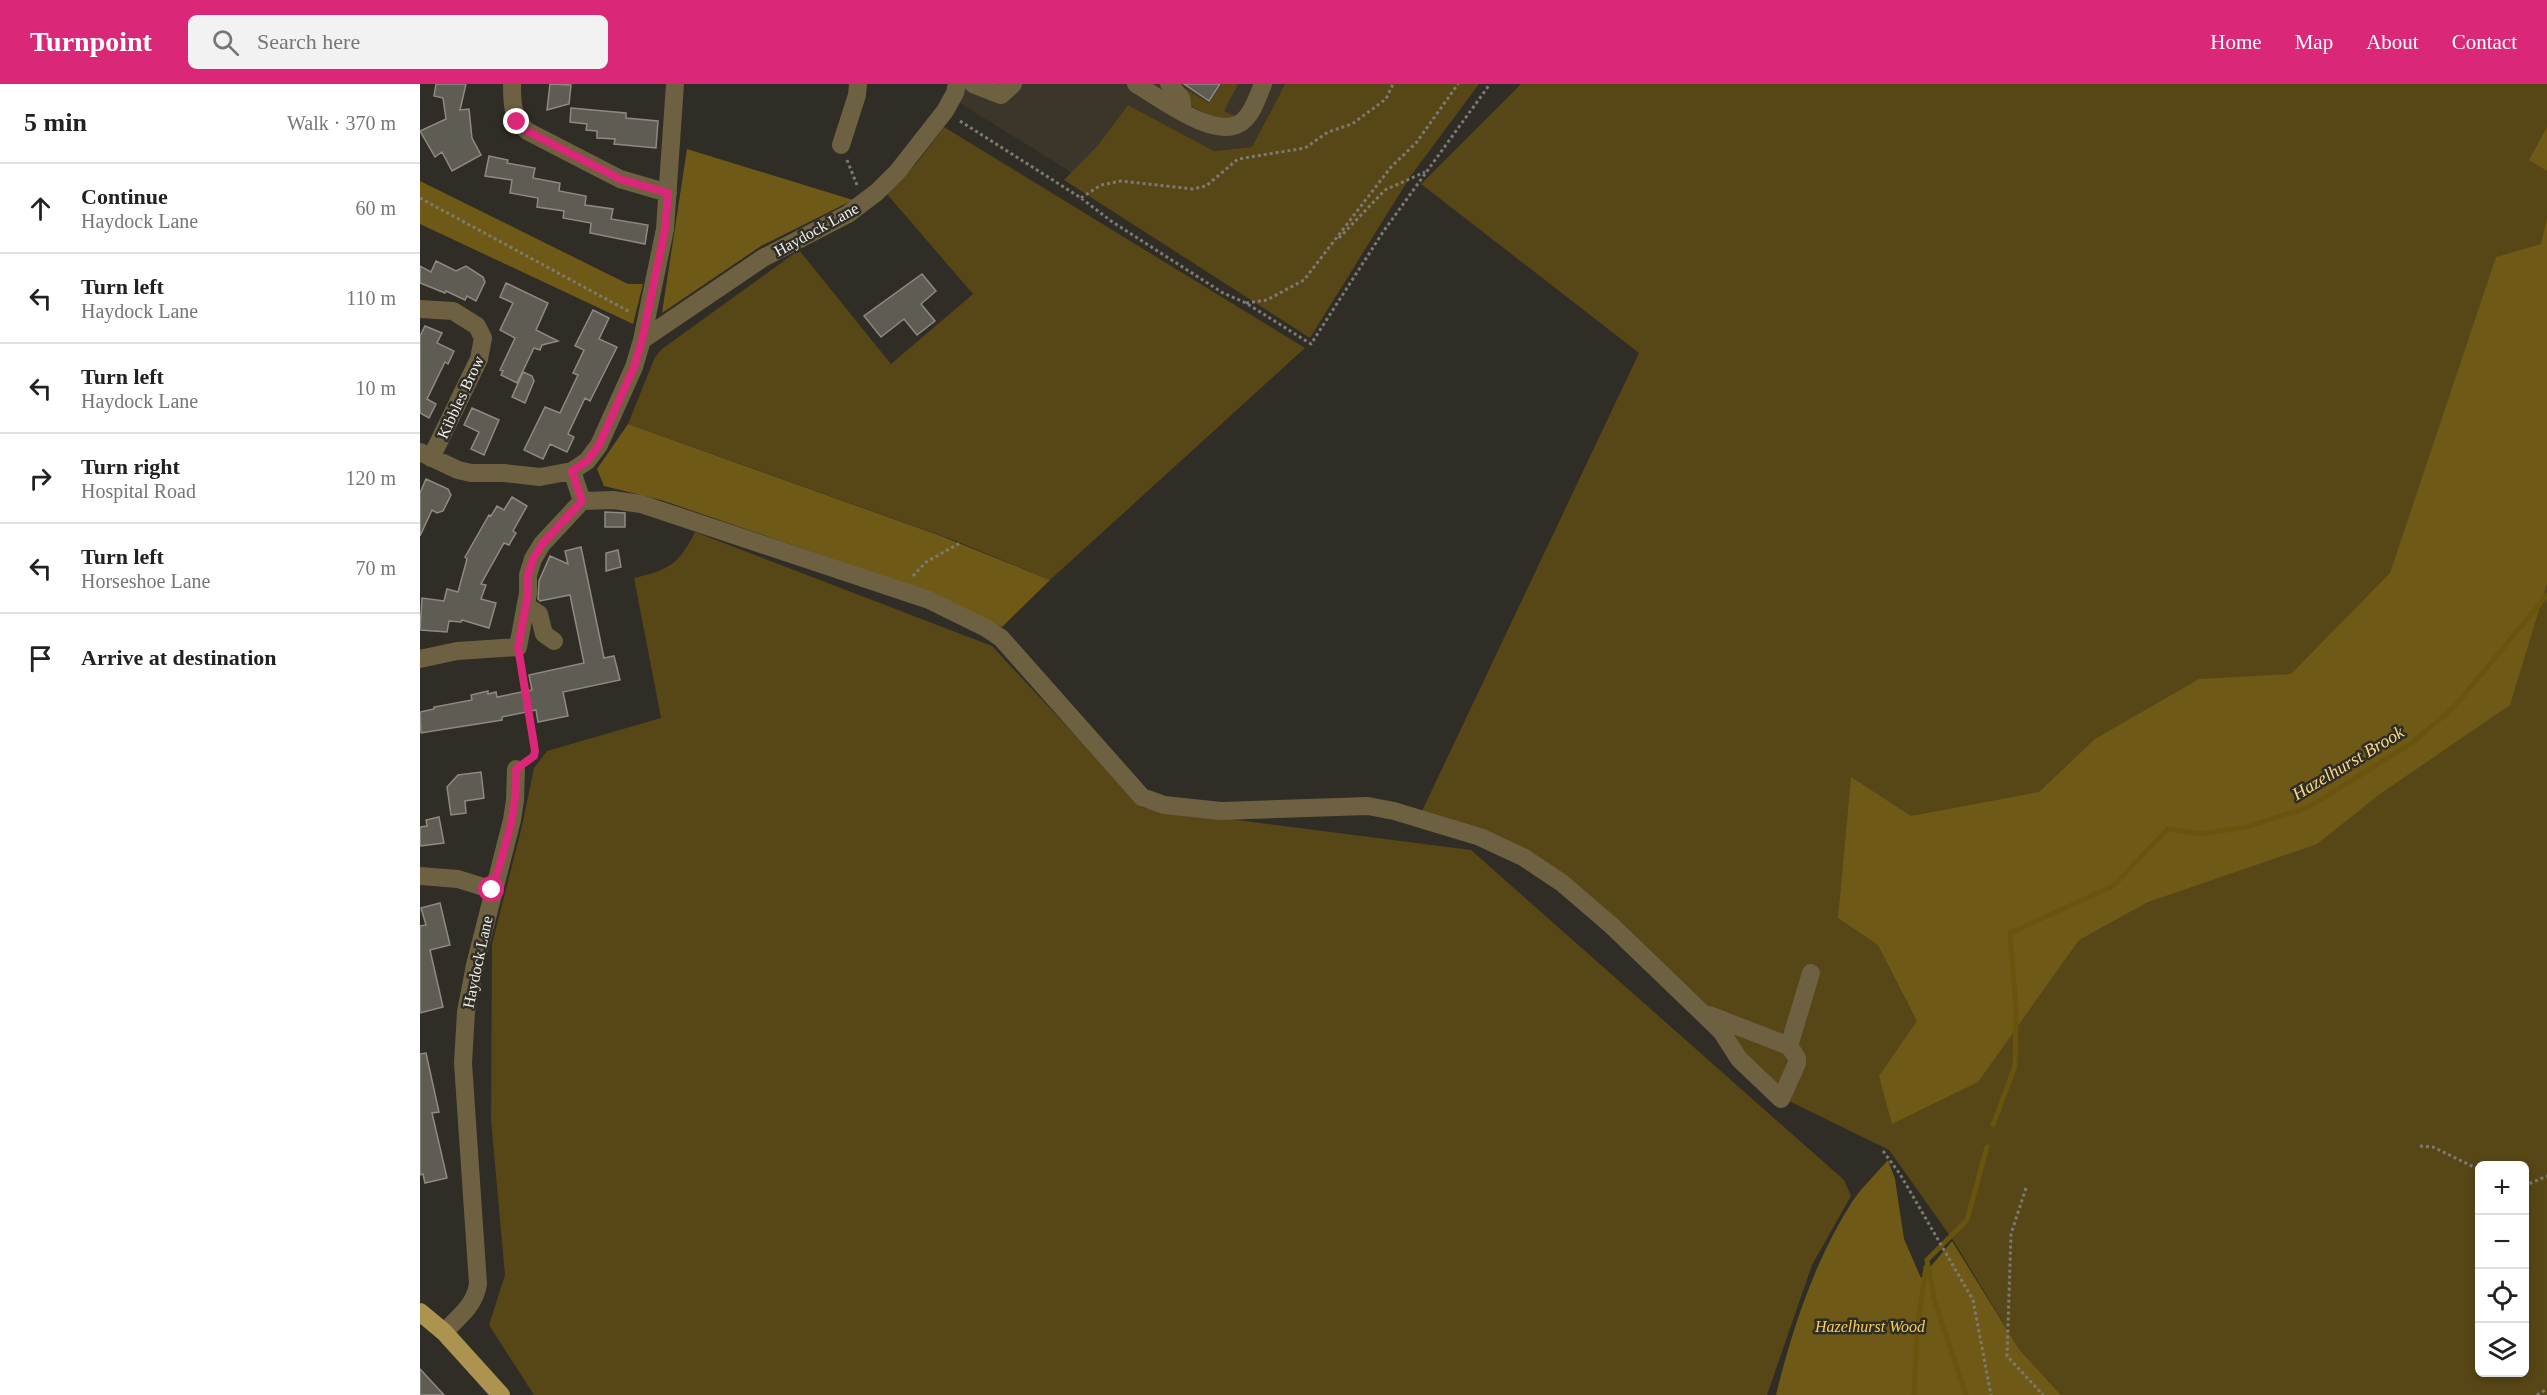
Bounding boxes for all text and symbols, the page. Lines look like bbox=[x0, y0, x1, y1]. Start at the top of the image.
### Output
search box bbox=[188, 15, 608, 69]
text: Turnpoint bbox=[30, 26, 152, 57]
icon: search bbox=[209, 26, 242, 59]
text: Search here bbox=[257, 29, 360, 54]
text: Home bbox=[2210, 30, 2262, 54]
text: Map bbox=[2295, 30, 2333, 54]
text: About bbox=[2366, 30, 2419, 54]
text: Contact bbox=[2452, 30, 2517, 54]
text: 5 min bbox=[24, 108, 87, 137]
route end bbox=[503, 108, 529, 134]
text: Walk · 370 m bbox=[287, 112, 396, 134]
text: Continue bbox=[81, 184, 168, 209]
icon: ahead bbox=[24, 192, 57, 225]
text: 60 m bbox=[355, 197, 396, 219]
street label: Haydock Lane bbox=[771, 199, 862, 260]
text: Haydock Lane bbox=[81, 210, 198, 232]
text: Turn left bbox=[81, 274, 164, 299]
icon: left bbox=[24, 282, 57, 315]
text: 110 m bbox=[346, 287, 396, 309]
text: Haydock Lane bbox=[81, 300, 198, 322]
street label: Kibbles Brow bbox=[434, 353, 487, 441]
text: Turn left bbox=[81, 364, 164, 389]
icon: left bbox=[24, 372, 57, 405]
text: 10 m bbox=[355, 377, 396, 399]
text: Haydock Lane bbox=[81, 390, 198, 412]
text: Turn right bbox=[81, 454, 180, 479]
icon: right bbox=[24, 462, 57, 495]
text: 120 m bbox=[345, 467, 396, 489]
text: Hospital Road bbox=[81, 480, 196, 502]
text: Turn left bbox=[81, 544, 164, 569]
icon: left bbox=[24, 552, 57, 585]
text: 70 m bbox=[355, 557, 396, 579]
text: Horseshoe Lane bbox=[81, 570, 210, 592]
icon: arrive bbox=[24, 642, 57, 675]
text: Arrive at destination bbox=[81, 645, 277, 670]
water label: Hazelhurst Brook bbox=[2288, 721, 2408, 805]
route start bbox=[478, 876, 504, 902]
street label: Haydock Lane bbox=[459, 914, 497, 1010]
map controls bbox=[2475, 1161, 2529, 1377]
button: + bbox=[2475, 1161, 2529, 1215]
button: − bbox=[2475, 1215, 2529, 1269]
button: locate bbox=[2475, 1269, 2529, 1323]
park label: Hazelhurst Wood bbox=[1814, 1318, 1926, 1335]
button: layers bbox=[2475, 1323, 2529, 1377]

